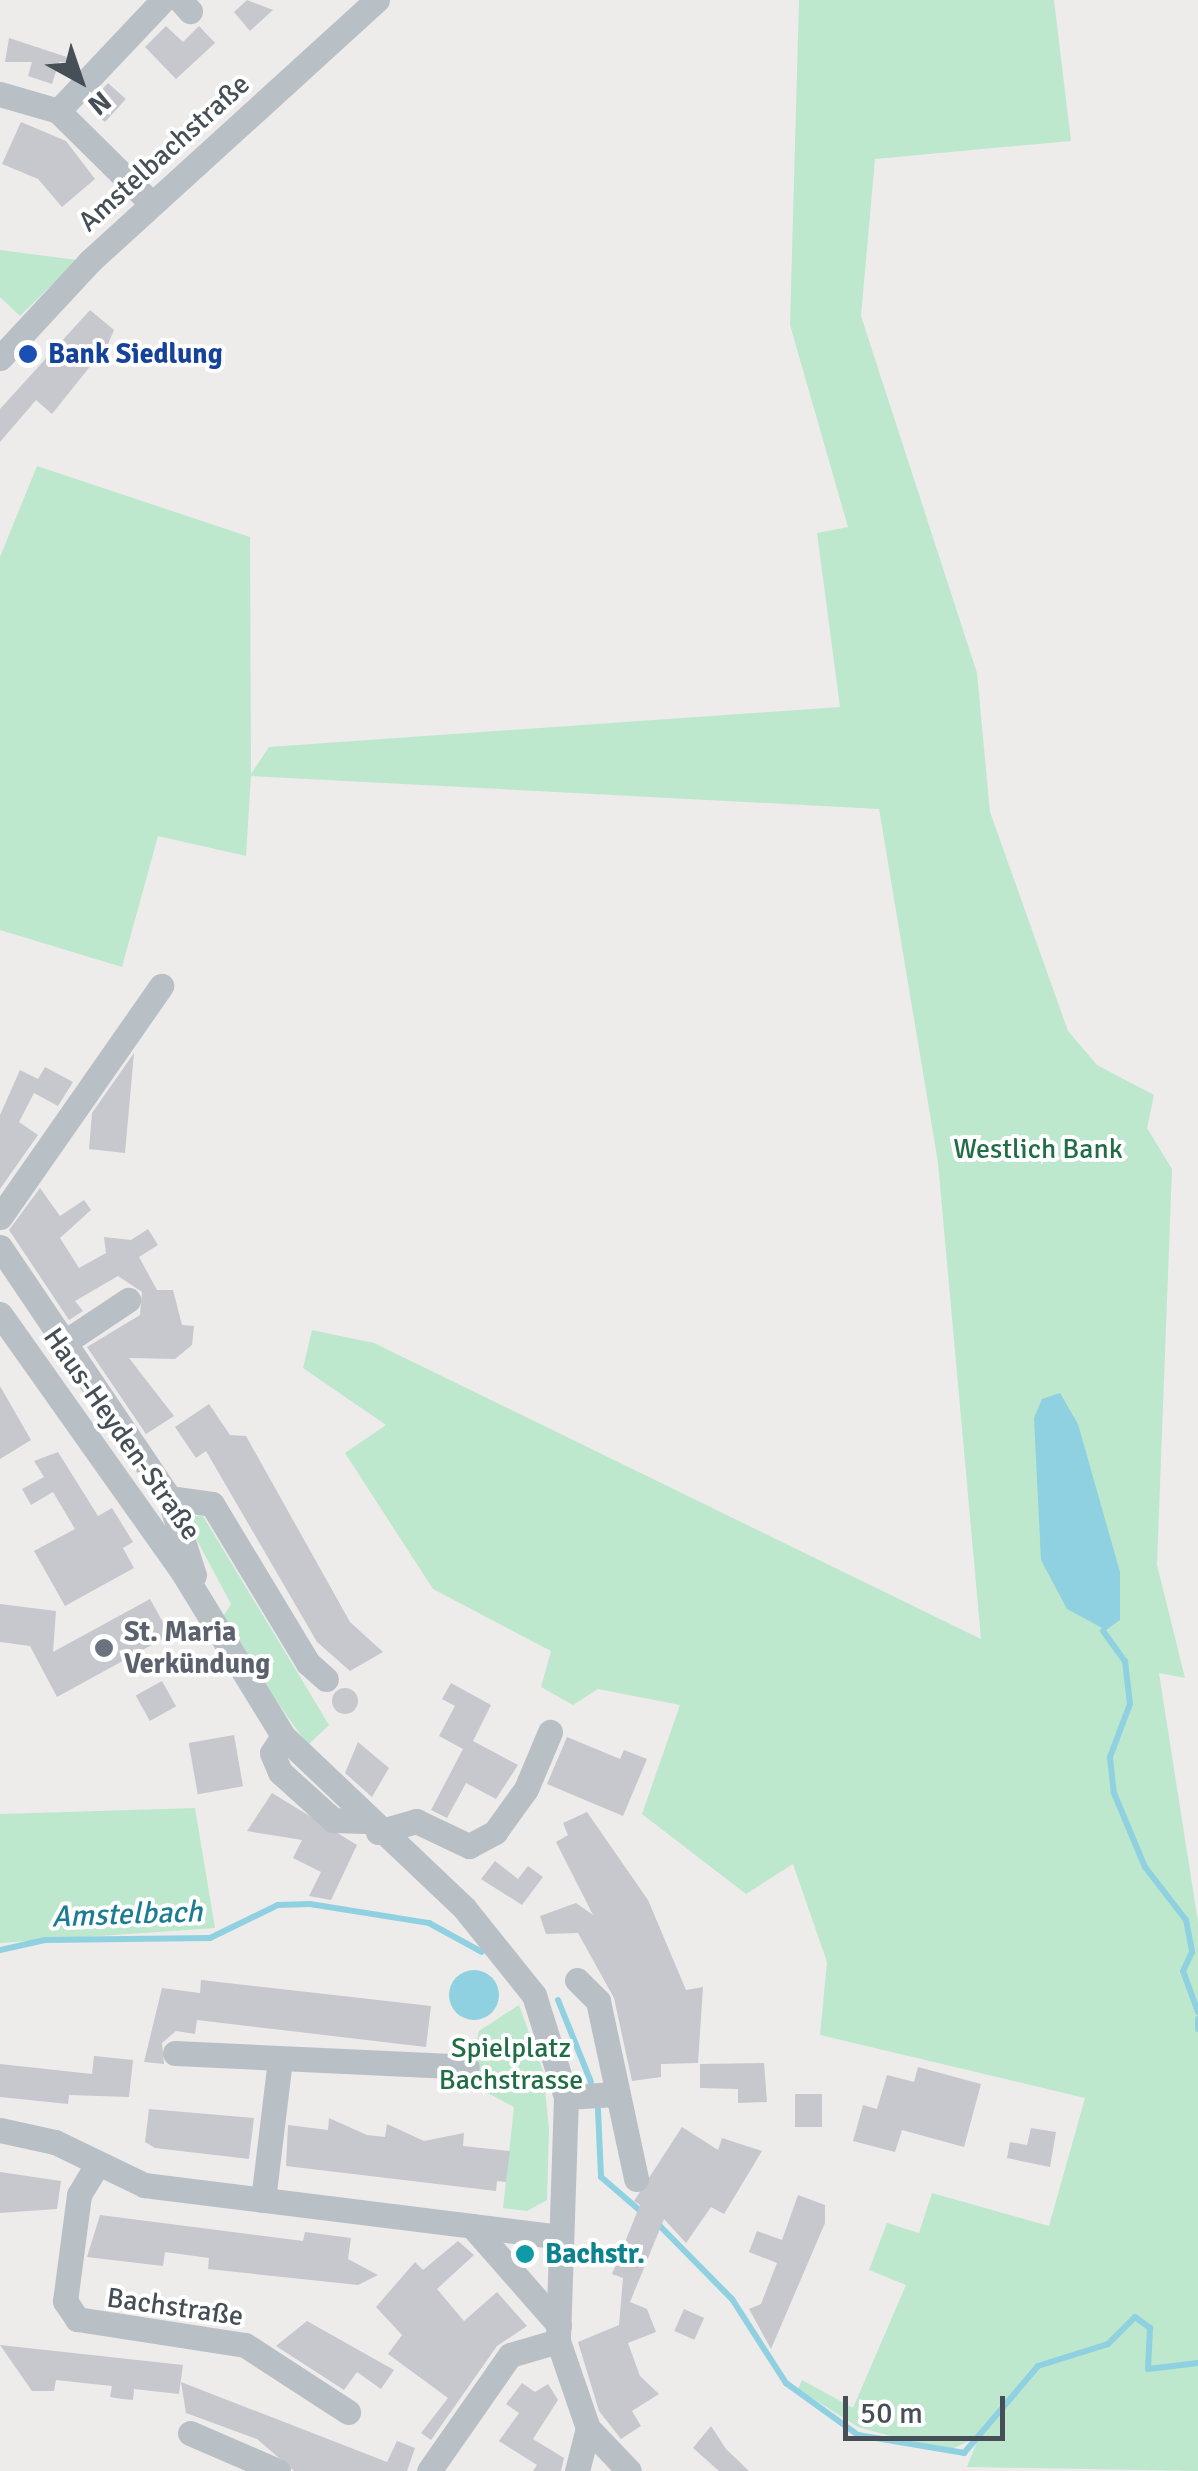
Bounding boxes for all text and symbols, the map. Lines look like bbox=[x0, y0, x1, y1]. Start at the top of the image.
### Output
north arrow bbox=[30, 30, 130, 130]
street label: Amstelbachstraße bbox=[72, 67, 256, 239]
text: N bbox=[81, 84, 118, 122]
place label: Bank Siedlung bbox=[48, 337, 223, 371]
marker: Bank Siedlung bbox=[17, 343, 39, 365]
park label: Westlich Bank bbox=[953, 1132, 1123, 1166]
street label: Haus-Heyden-Straße bbox=[36, 1322, 208, 1546]
place label: St. Maria Verkündung bbox=[124, 1615, 270, 1681]
marker: St. Maria Verkündung bbox=[93, 1637, 115, 1659]
water label: Amstelbach bbox=[51, 1894, 203, 1936]
park label: Spielplatz Bachstrasse bbox=[439, 2031, 583, 2097]
place label: Bachstr. bbox=[545, 2237, 645, 2271]
marker: Bachstr. bbox=[514, 2243, 536, 2265]
street label: Bachstraße bbox=[105, 2281, 245, 2333]
scale bar bbox=[848, 2376, 1010, 2438]
text: 50 m bbox=[860, 2395, 923, 2432]

